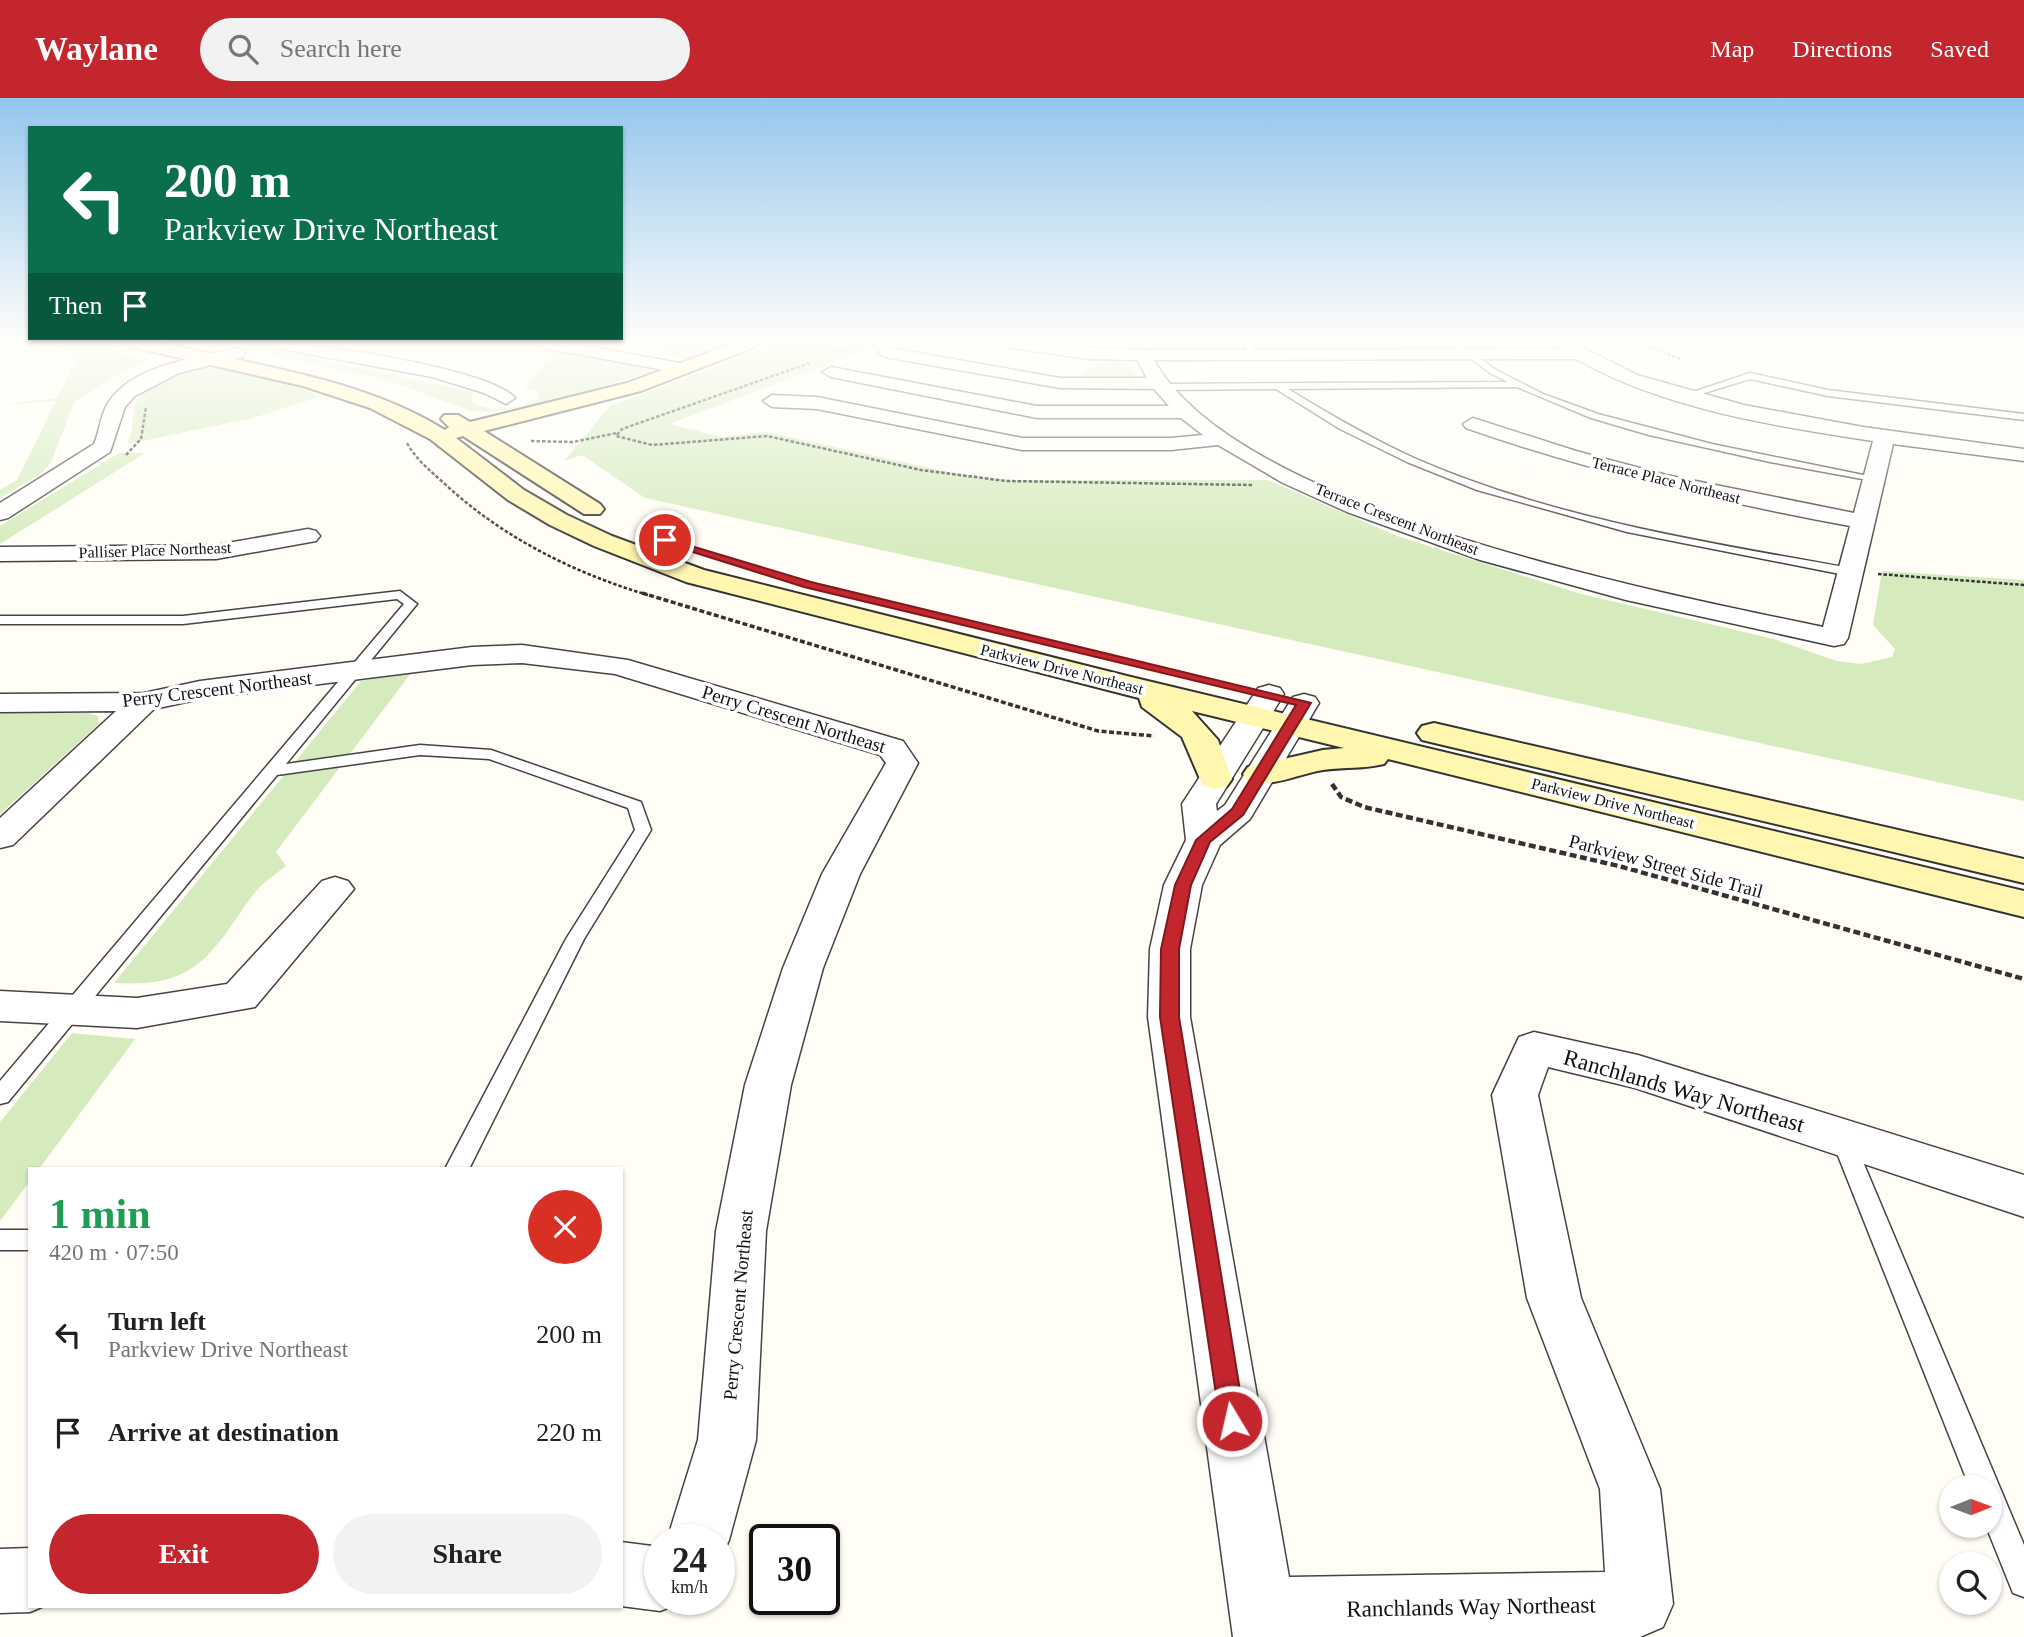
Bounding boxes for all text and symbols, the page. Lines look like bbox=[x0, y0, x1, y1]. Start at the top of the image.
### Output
search box bbox=[200, 18, 690, 81]
icon: search bbox=[224, 30, 262, 68]
text: Waylane bbox=[35, 31, 158, 67]
text: Search here bbox=[280, 34, 402, 63]
text: Map bbox=[1710, 36, 1754, 62]
text: Directions bbox=[1792, 36, 1892, 62]
text: Saved bbox=[1930, 36, 1989, 62]
text: 200 m bbox=[164, 153, 291, 208]
icon: left bbox=[49, 154, 140, 245]
text: Parkview Drive Northeast bbox=[164, 211, 498, 247]
icon: arrive bbox=[116, 287, 154, 325]
text: Then bbox=[49, 291, 102, 320]
street label: Terrace Place Northeast bbox=[1590, 453, 1743, 507]
street label: Terrace Crescent Northeast bbox=[1313, 480, 1482, 558]
pin bbox=[635, 510, 695, 570]
icon: arrive bbox=[646, 521, 684, 559]
street label: Palliser Place Northeast bbox=[78, 539, 232, 561]
street label: Parkview Drive Northeast bbox=[979, 641, 1146, 698]
street label: Perry Crescent Northeast bbox=[121, 667, 314, 711]
street label: Perry Crescent Northeast bbox=[700, 681, 889, 757]
street label: Parkview Drive Northeast bbox=[1530, 775, 1697, 832]
street label: Parkview Street Side Trail bbox=[1567, 830, 1765, 902]
street label: Ranchlands Way Northeast bbox=[1561, 1045, 1808, 1138]
button: close bbox=[528, 1190, 602, 1264]
text: 1 min bbox=[49, 1191, 151, 1237]
street label: Perry Crescent Northeast bbox=[719, 1208, 757, 1401]
text: 420 m · 07:50 bbox=[49, 1240, 179, 1265]
text: Turn left bbox=[108, 1307, 206, 1336]
icon: left bbox=[49, 1316, 87, 1354]
text: 200 m bbox=[536, 1320, 602, 1349]
text: Parkview Drive Northeast bbox=[108, 1337, 348, 1362]
position arrow bbox=[1195, 1384, 1269, 1458]
icon: arrive bbox=[49, 1414, 87, 1452]
text: Arrive at destination bbox=[108, 1418, 339, 1447]
text: 220 m bbox=[536, 1418, 602, 1447]
north arrow bbox=[1939, 1475, 2002, 1538]
map controls bbox=[1939, 1475, 2002, 1615]
button: Exit bbox=[49, 1514, 319, 1594]
button: Share bbox=[333, 1514, 602, 1594]
speed limit sign: 30 bbox=[749, 1524, 840, 1615]
text: 24 bbox=[672, 1541, 707, 1580]
button: search bbox=[1939, 1552, 2002, 1615]
text: km/h bbox=[671, 1577, 708, 1597]
street label: Ranchlands Way Northeast bbox=[1346, 1592, 1596, 1622]

